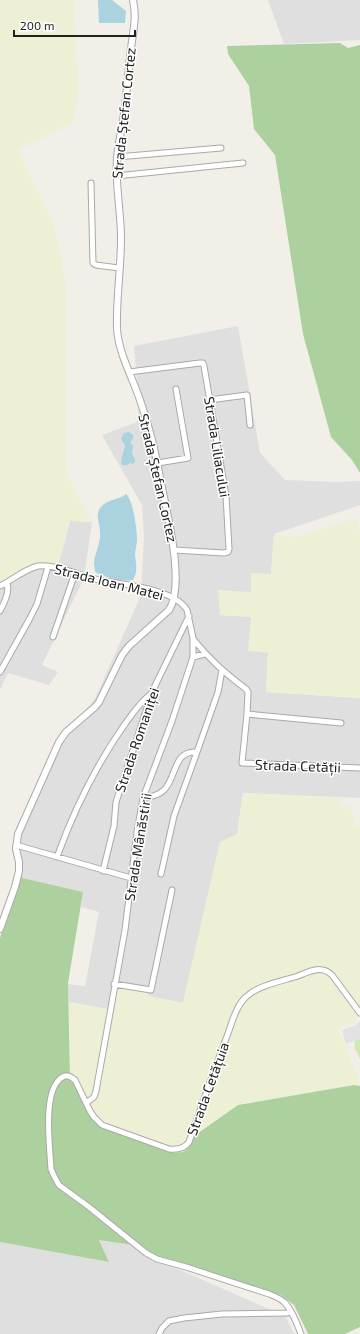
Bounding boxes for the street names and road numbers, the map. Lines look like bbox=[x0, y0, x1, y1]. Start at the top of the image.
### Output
street label: Strada Ștefan Cortez bbox=[108, 47, 140, 179]
street label: Strada Liliacului bbox=[201, 395, 234, 498]
street label: Strada Ștefan Cortez bbox=[134, 412, 182, 544]
street label: Strada Ioan Matei bbox=[53, 560, 166, 603]
street label: Strada Romaniței bbox=[111, 685, 163, 795]
street label: Strada Cetății bbox=[255, 756, 341, 776]
street label: Strada Mânăstirii bbox=[121, 792, 154, 902]
street label: Strada Cetățuia bbox=[183, 1040, 233, 1138]

